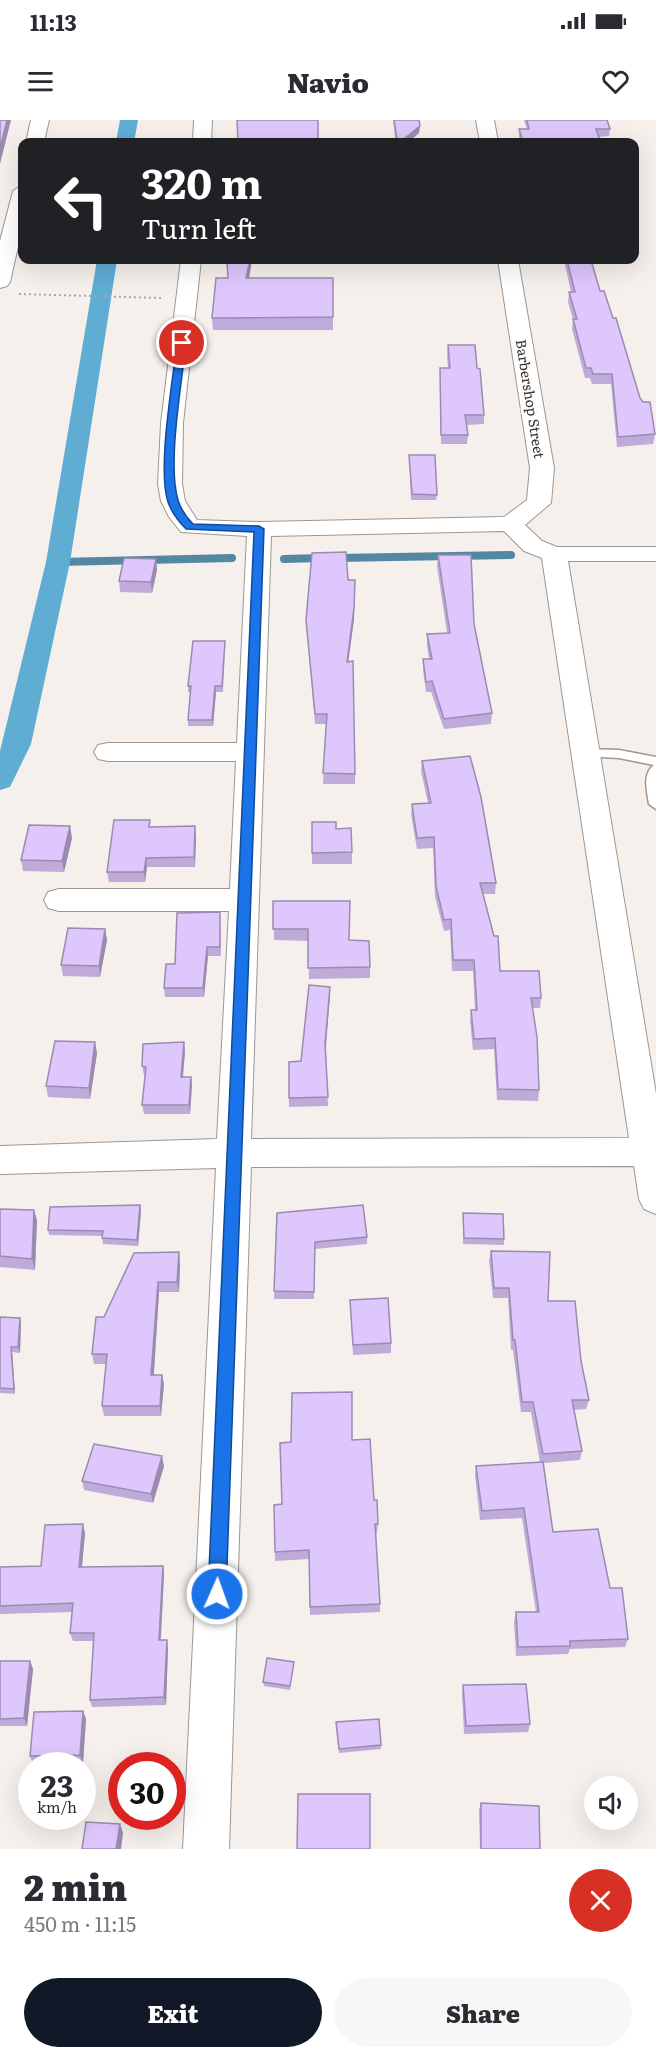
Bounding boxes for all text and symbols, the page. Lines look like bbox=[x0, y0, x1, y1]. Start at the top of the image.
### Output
text: 11:13 bbox=[30, 5, 77, 38]
text: Navio bbox=[287, 61, 369, 101]
icon: menu bbox=[24, 65, 57, 98]
icon: heart bbox=[599, 65, 632, 98]
text: 320 m bbox=[141, 150, 262, 212]
icon: left bbox=[42, 162, 120, 240]
text: Turn left bbox=[141, 207, 256, 247]
pin bbox=[156, 317, 207, 368]
icon: arrive bbox=[165, 326, 198, 359]
street label: Barbershop Street bbox=[512, 338, 550, 460]
position arrow bbox=[185, 1562, 249, 1626]
speed limit sign: 30 bbox=[108, 1752, 186, 1830]
text: 23 bbox=[41, 1762, 73, 1806]
map controls bbox=[584, 1776, 638, 1830]
button: sound bbox=[584, 1776, 638, 1830]
text: km/h bbox=[37, 1795, 77, 1818]
text: 2 min bbox=[24, 1859, 127, 1912]
button: close bbox=[569, 1869, 632, 1932]
text: 450 m · 11:15 bbox=[24, 1908, 136, 1938]
button: Exit bbox=[24, 1978, 322, 2047]
button: Share bbox=[334, 1978, 632, 2047]

